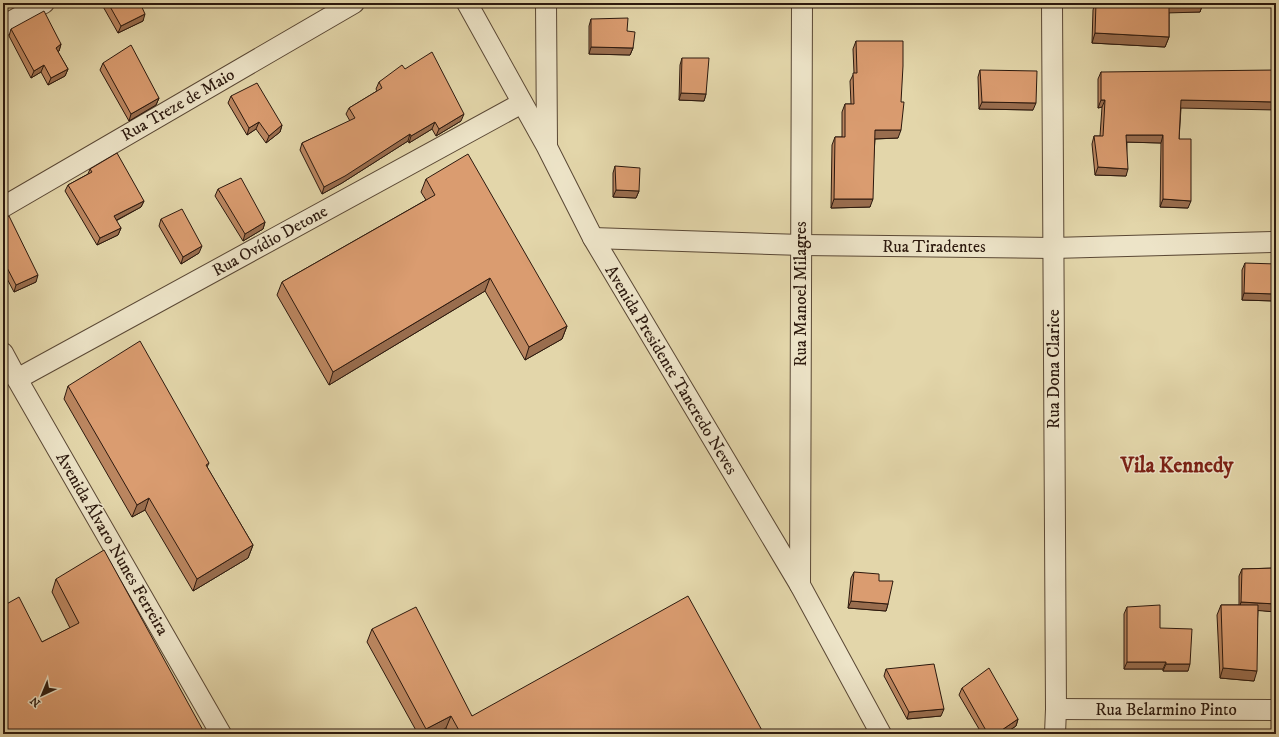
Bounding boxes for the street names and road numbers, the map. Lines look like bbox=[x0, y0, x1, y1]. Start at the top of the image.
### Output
street label: Rua Treze de Maio bbox=[117, 64, 239, 146]
street label: Rua Ovídio Detone bbox=[209, 200, 331, 282]
street label: Rua Manoel Milagres bbox=[790, 221, 812, 367]
street label: Rua Tiradentes bbox=[882, 236, 986, 258]
street label: Avenida Presidente Tancredo Neves bbox=[600, 261, 743, 479]
street label: Rua Dona Clarice bbox=[1043, 309, 1065, 429]
street label: Avenida Álvaro Nunes Ferreira bbox=[50, 448, 175, 640]
street label: Rua Belarmino Pinto bbox=[1095, 699, 1237, 721]

